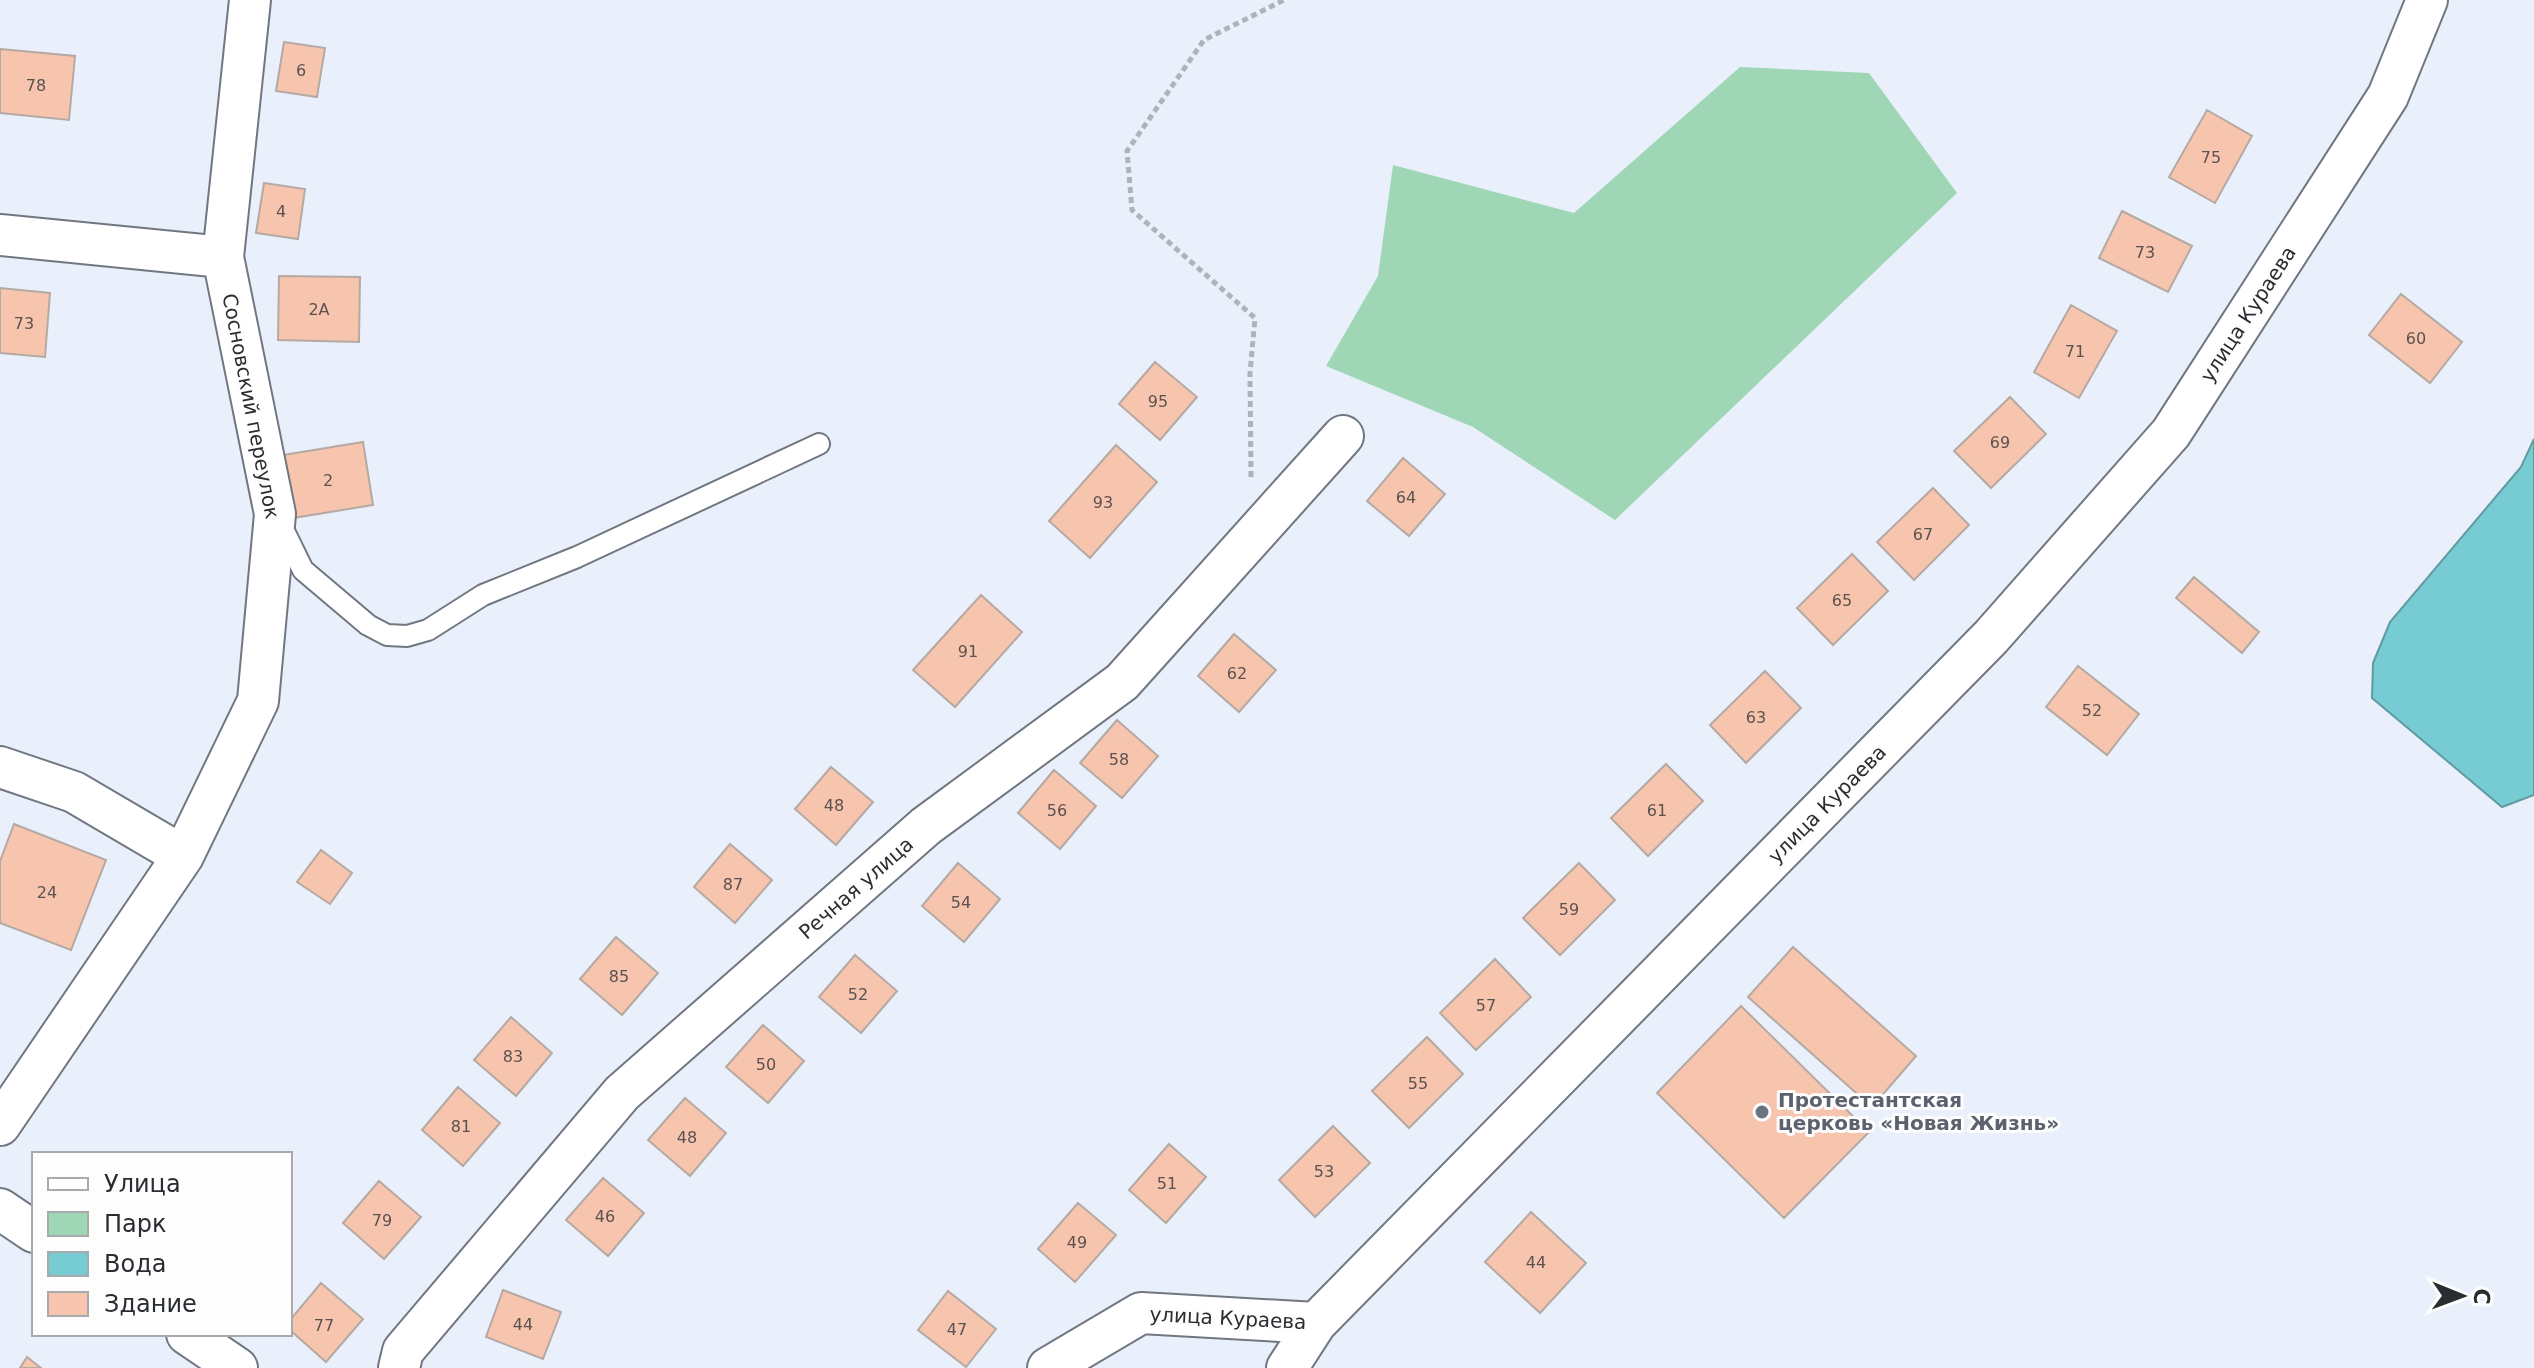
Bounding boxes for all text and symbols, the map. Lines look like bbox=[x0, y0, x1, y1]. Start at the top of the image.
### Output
house number: 6 bbox=[296, 61, 306, 80]
house number: 78 bbox=[26, 76, 46, 95]
house number: 75 bbox=[2201, 148, 2221, 167]
house number: 4 bbox=[276, 202, 286, 221]
street label: улица Кураева bbox=[2195, 242, 2301, 386]
house number: 73 bbox=[2135, 243, 2155, 262]
street label: Сосновский переулок bbox=[217, 291, 285, 521]
house number: 2А bbox=[308, 300, 330, 319]
house number: 73 bbox=[14, 314, 34, 333]
house number: 60 bbox=[2406, 329, 2426, 348]
house number: 71 bbox=[2065, 342, 2085, 361]
house number: 95 bbox=[1148, 392, 1168, 411]
house number: 69 bbox=[1990, 433, 2010, 452]
house number: 2 bbox=[323, 471, 333, 490]
house number: 64 bbox=[1396, 488, 1416, 507]
house number: 93 bbox=[1093, 493, 1113, 512]
house number: 67 bbox=[1913, 525, 1933, 544]
house number: 65 bbox=[1832, 591, 1852, 610]
house number: 91 bbox=[958, 642, 978, 661]
house number: 62 bbox=[1227, 664, 1247, 683]
house number: 52 bbox=[2082, 701, 2102, 720]
house number: 63 bbox=[1746, 708, 1766, 727]
street label: улица Кураева bbox=[1763, 740, 1891, 868]
house number: 58 bbox=[1109, 750, 1129, 769]
house number: 48 bbox=[824, 796, 844, 815]
house number: 56 bbox=[1047, 801, 1067, 820]
house number: 61 bbox=[1647, 801, 1667, 820]
street label: Речная улица bbox=[794, 832, 918, 944]
house number: 87 bbox=[723, 875, 743, 894]
house number: 24 bbox=[37, 883, 57, 902]
house number: 54 bbox=[951, 893, 971, 912]
house number: 59 bbox=[1559, 900, 1579, 919]
house number: 85 bbox=[609, 967, 629, 986]
house number: 52 bbox=[848, 985, 868, 1004]
house number: 57 bbox=[1476, 996, 1496, 1015]
house number: 83 bbox=[503, 1047, 523, 1066]
house number: 50 bbox=[756, 1055, 776, 1074]
house number: 55 bbox=[1408, 1074, 1428, 1093]
place label: Протестантская церковь «Новая Жизнь» bbox=[1778, 1088, 2059, 1135]
marker: Протестантская церковь «Новая Жизнь» bbox=[1753, 1103, 1771, 1121]
house number: 81 bbox=[451, 1117, 471, 1136]
house number: 48 bbox=[677, 1128, 697, 1147]
legend bbox=[32, 1152, 292, 1336]
house number: 53 bbox=[1314, 1162, 1334, 1181]
text: Улица bbox=[104, 1170, 181, 1198]
house number: 51 bbox=[1157, 1174, 1177, 1193]
house number: 46 bbox=[595, 1207, 615, 1226]
text: Парк bbox=[104, 1210, 166, 1238]
house number: 79 bbox=[372, 1211, 392, 1230]
house number: 49 bbox=[1067, 1233, 1087, 1252]
text: Вода bbox=[104, 1250, 166, 1278]
house number: 44 bbox=[1526, 1253, 1546, 1272]
north arrow bbox=[2422, 1256, 2502, 1336]
text: С bbox=[2469, 1288, 2494, 1305]
text: Здание bbox=[104, 1290, 197, 1318]
street label: улица Кураева bbox=[1149, 1302, 1307, 1334]
house number: 44 bbox=[513, 1315, 533, 1334]
house number: 77 bbox=[314, 1316, 334, 1335]
house number: 47 bbox=[947, 1320, 967, 1339]

